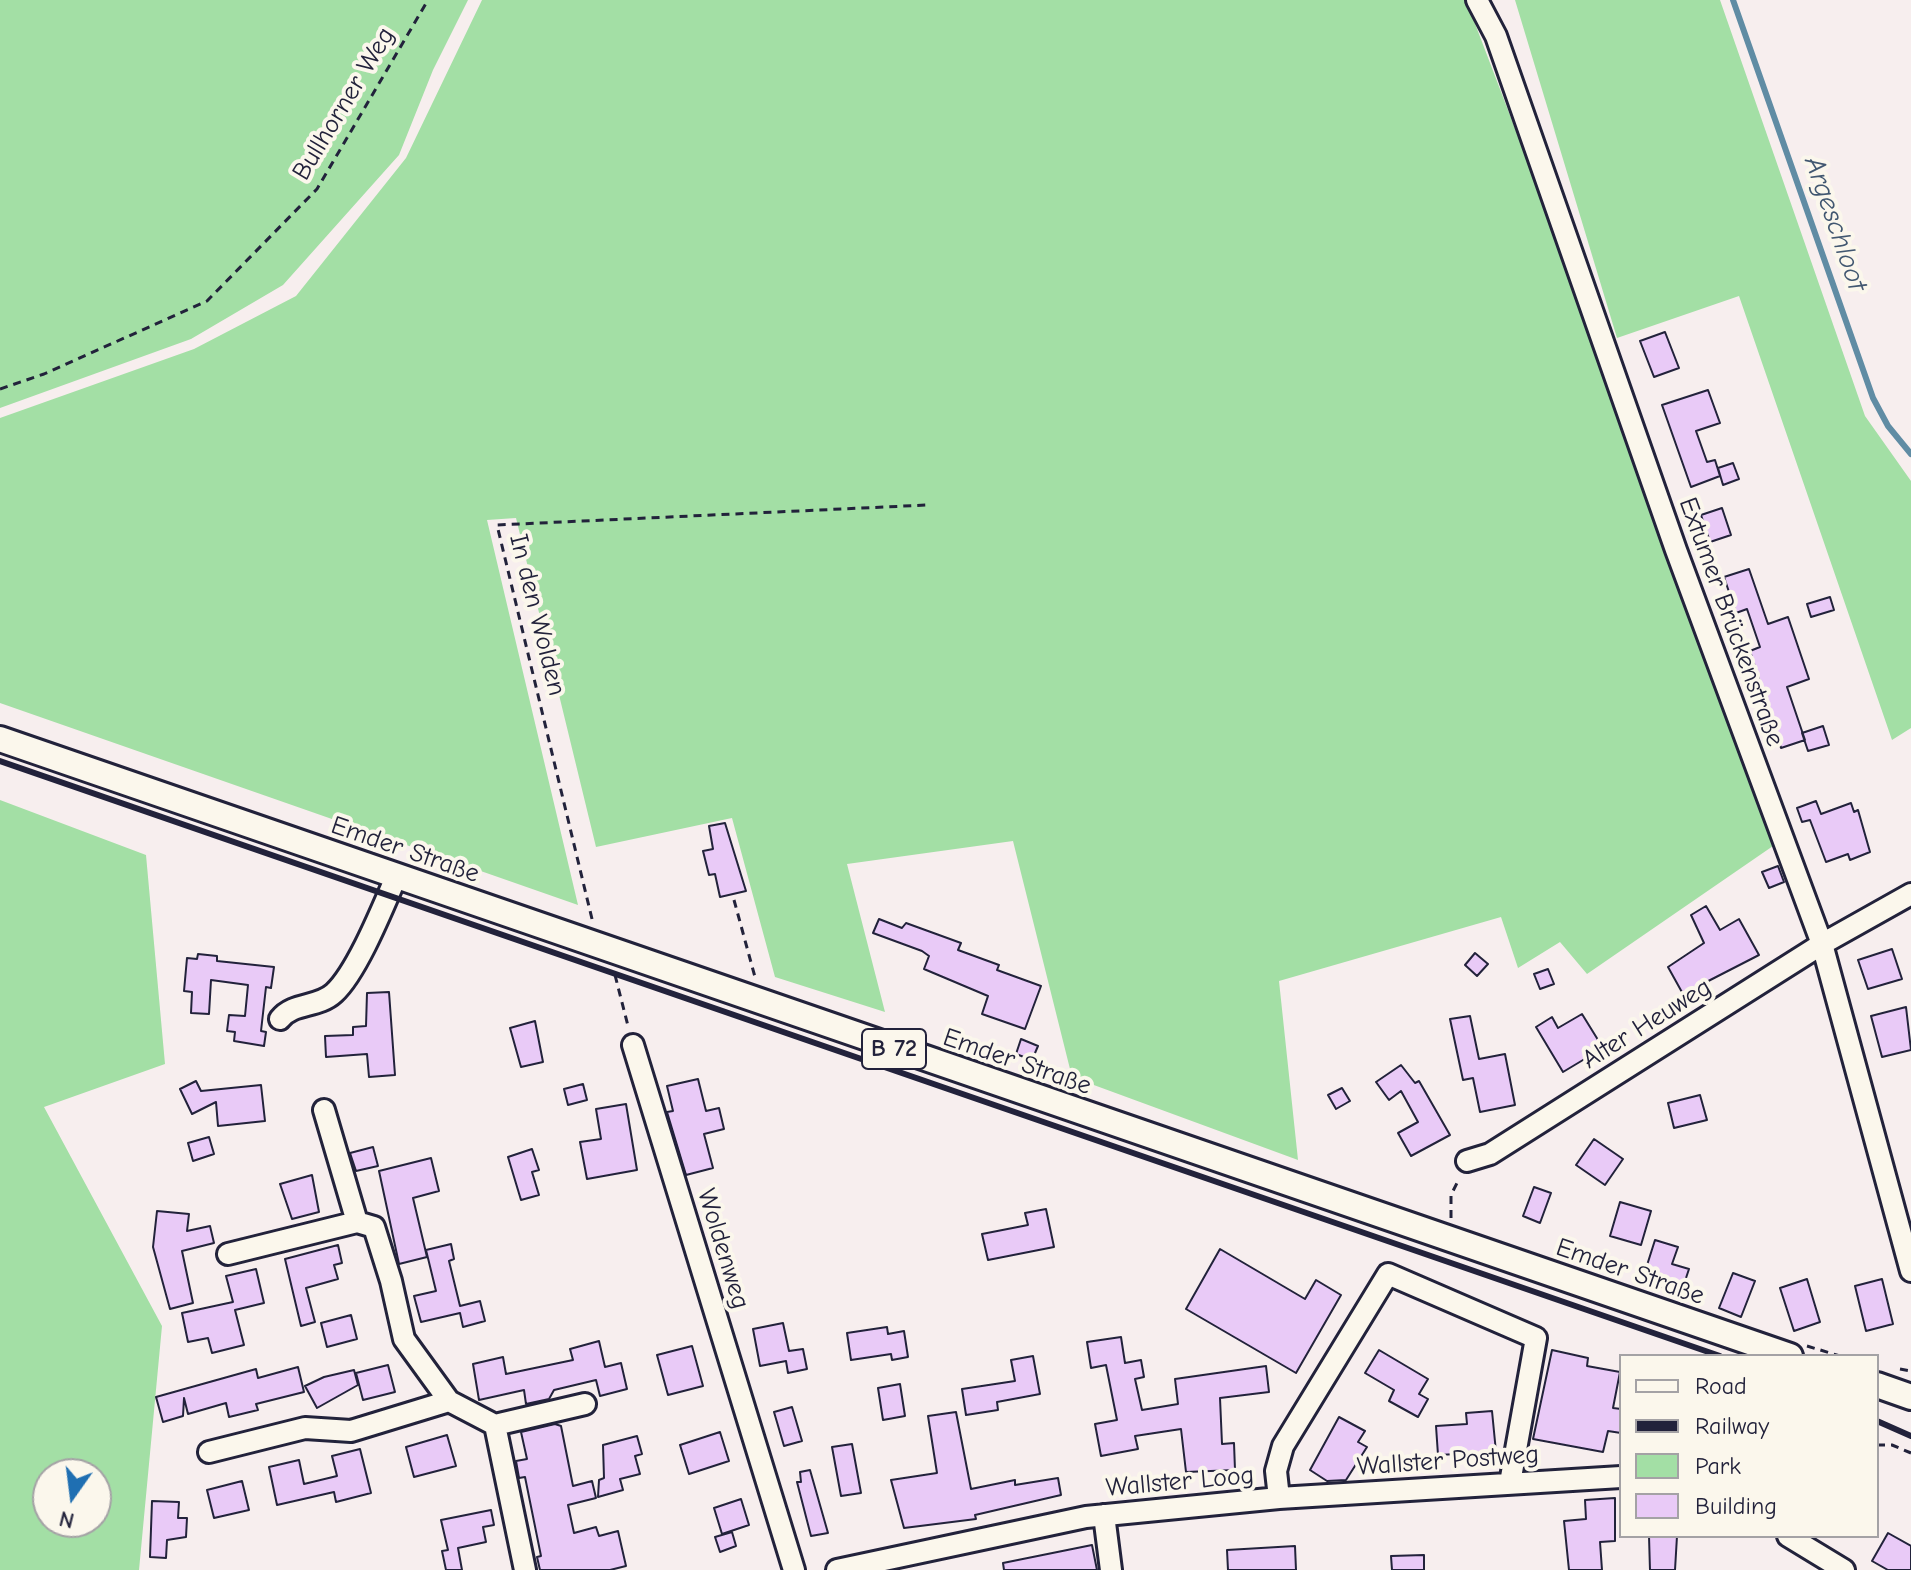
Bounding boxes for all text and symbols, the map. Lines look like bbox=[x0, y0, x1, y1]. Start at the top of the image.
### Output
street label: Bullhorner Weg bbox=[286, 22, 402, 186]
water label: Argeschloot bbox=[1796, 152, 1874, 296]
street label: Extumer Brückenstraße bbox=[1672, 494, 1790, 750]
street label: In den Wolden bbox=[502, 531, 572, 699]
street label: Emder Straße bbox=[327, 810, 483, 890]
street label: Alter Heuweg bbox=[1577, 972, 1717, 1076]
street label: Emder Straße bbox=[939, 1022, 1095, 1102]
road number: B 72 bbox=[862, 1029, 926, 1069]
street label: Woldenweg bbox=[690, 1185, 756, 1313]
street label: Emder Straße bbox=[1552, 1232, 1708, 1312]
legend bbox=[1619, 1354, 1879, 1538]
text: Road bbox=[1695, 1372, 1747, 1400]
text: Railway bbox=[1695, 1412, 1769, 1440]
street label: Wallster Postweg bbox=[1356, 1439, 1540, 1483]
text: Park bbox=[1695, 1452, 1741, 1480]
north arrow bbox=[32, 1458, 112, 1538]
street label: Wallster Loog bbox=[1104, 1460, 1256, 1504]
text: Building bbox=[1695, 1492, 1777, 1520]
text: N bbox=[57, 1505, 77, 1534]

